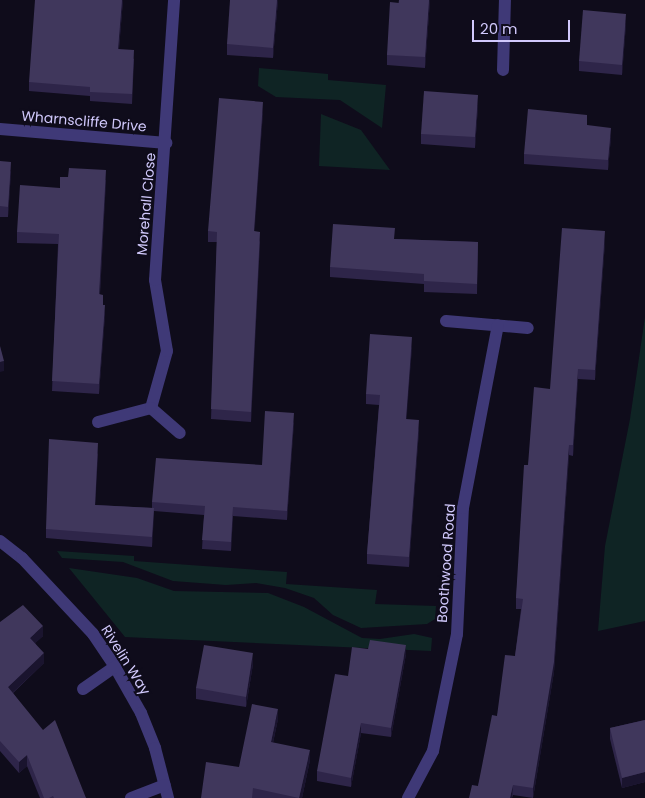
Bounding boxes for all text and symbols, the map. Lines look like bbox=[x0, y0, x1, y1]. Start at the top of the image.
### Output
scale bar bbox=[475, 10, 572, 42]
text: 20 m bbox=[480, 18, 518, 39]
street label: Wharnscliffe Drive bbox=[21, 107, 147, 135]
street label: Morehall Close bbox=[133, 152, 159, 256]
street label: Boothwood Road bbox=[433, 503, 459, 623]
street label: Rivelin Way bbox=[98, 622, 154, 698]

